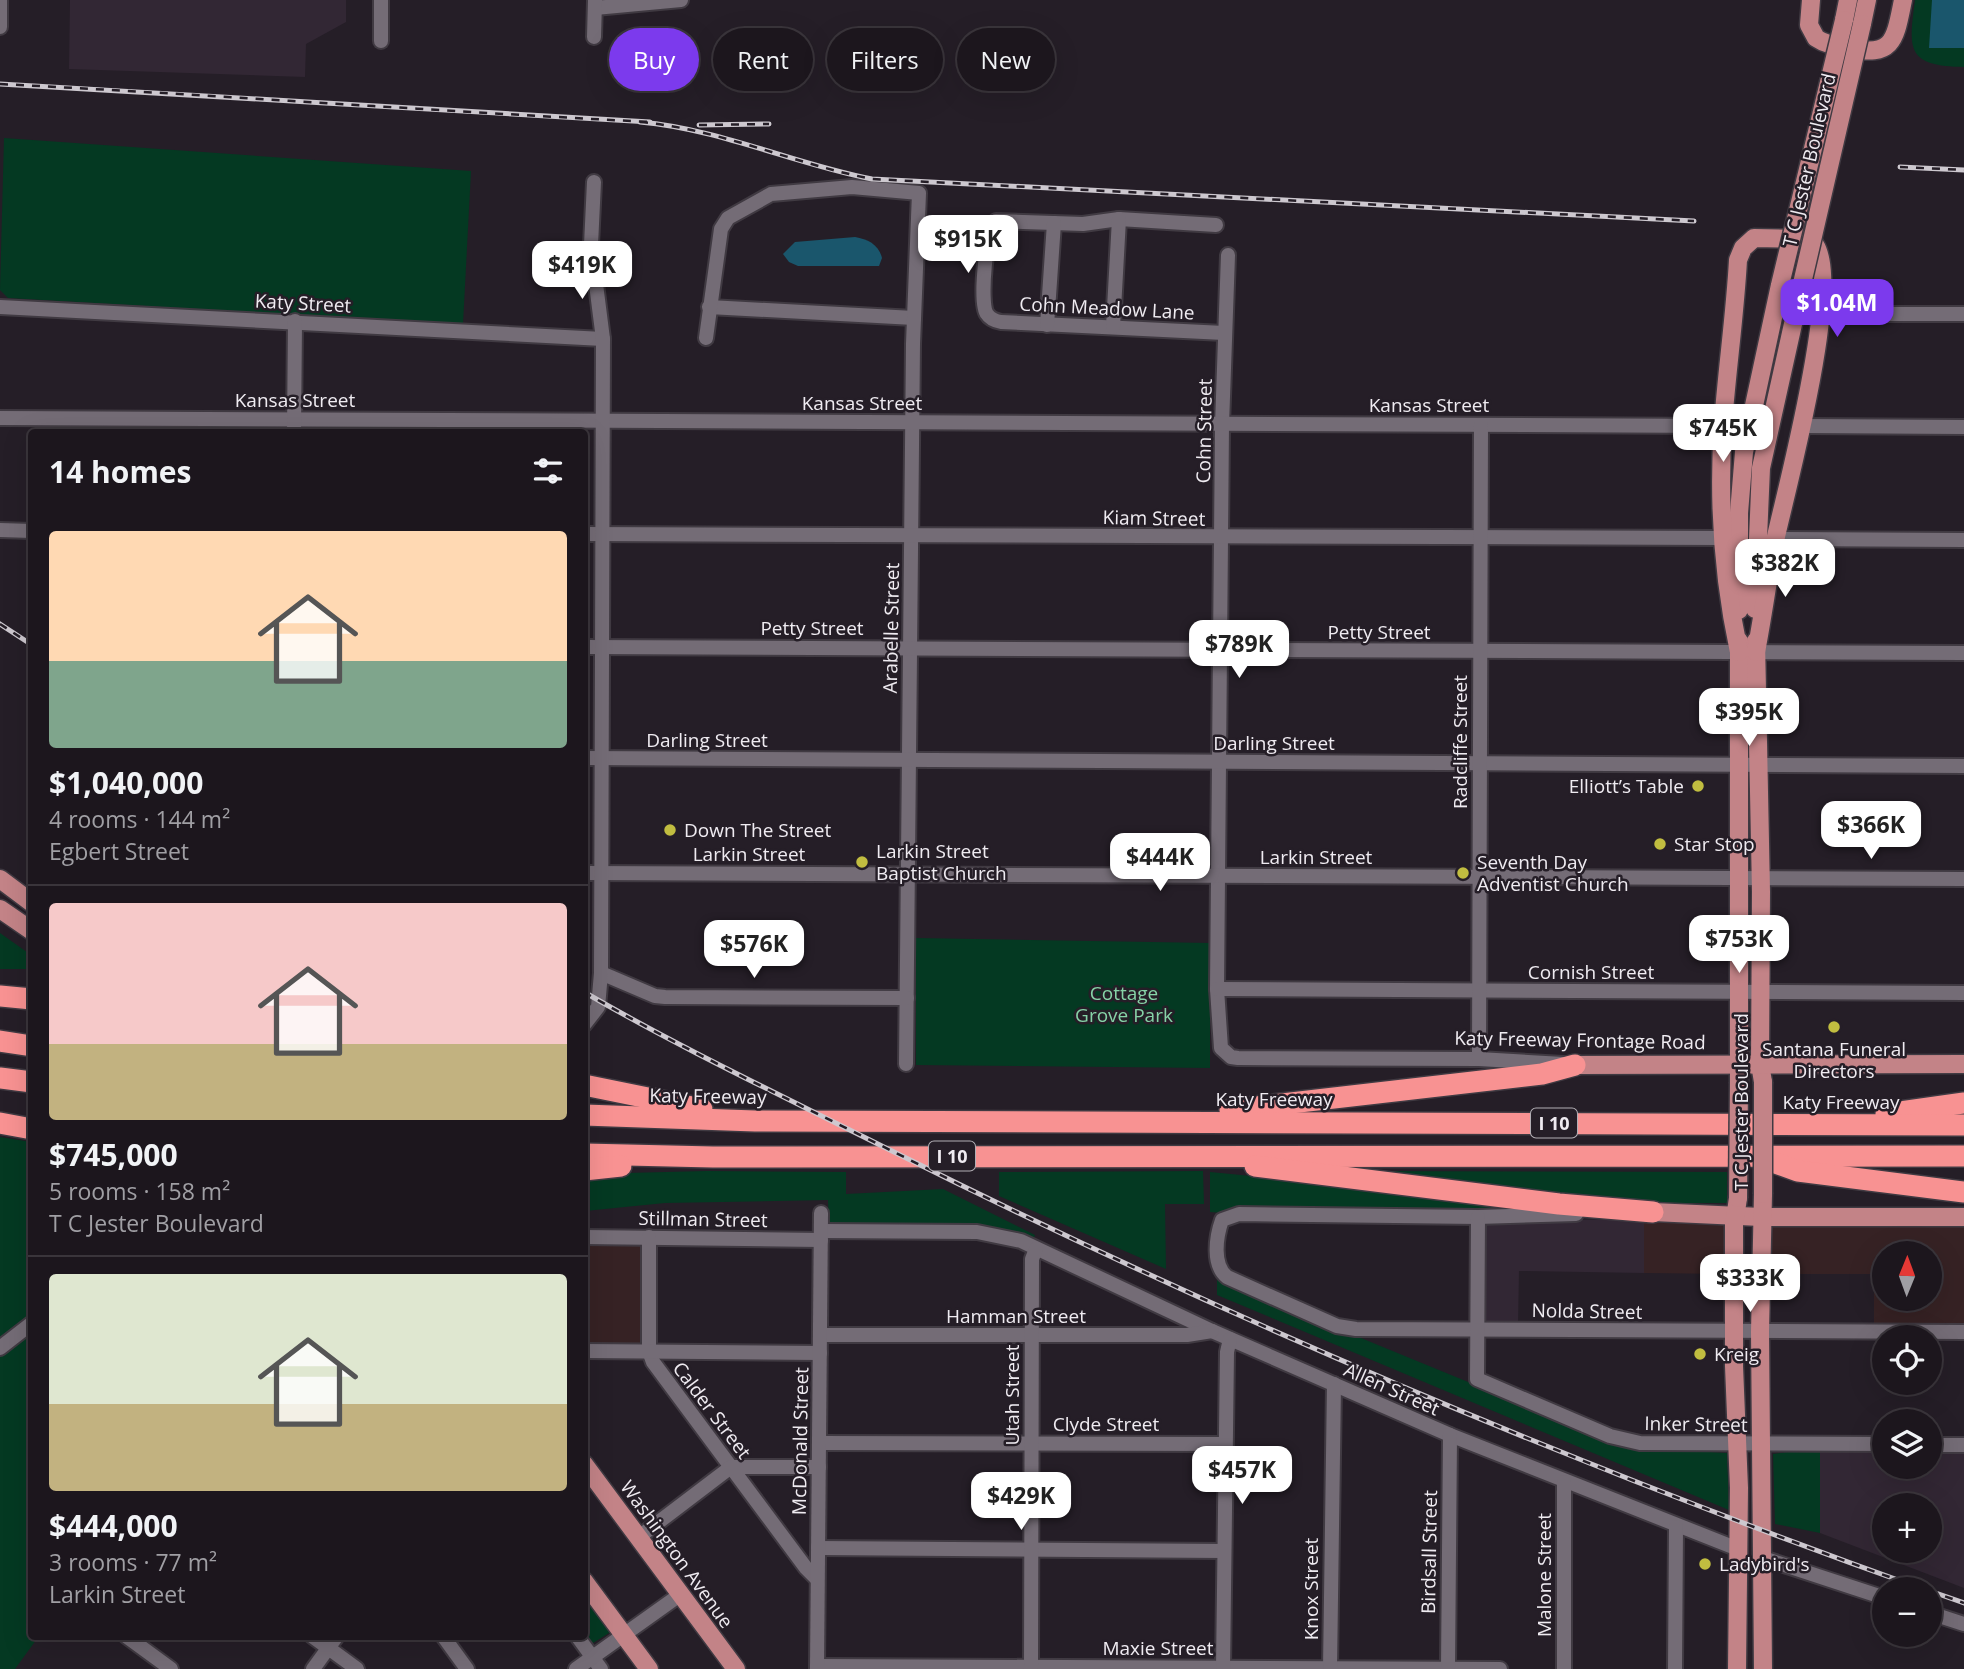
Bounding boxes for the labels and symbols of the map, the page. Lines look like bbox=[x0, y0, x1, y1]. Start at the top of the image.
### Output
street label: T C Jester Boulevard bbox=[1776, 71, 1842, 249]
pin: $915K bbox=[919, 216, 1017, 275]
pin: $419K bbox=[533, 242, 631, 301]
pin: $1.04M bbox=[1780, 280, 1894, 339]
street label: Katy Street bbox=[254, 287, 352, 319]
street label: Cohn Meadow Lane bbox=[1019, 290, 1195, 326]
street label: Cohn Street bbox=[1190, 378, 1218, 484]
street label: Kansas Street bbox=[235, 387, 355, 413]
street label: Kansas Street bbox=[802, 390, 922, 416]
street label: Kansas Street bbox=[1369, 392, 1489, 418]
pin: $745K bbox=[1674, 405, 1772, 464]
street label: Kiam Street bbox=[1102, 504, 1206, 532]
pin: $382K bbox=[1736, 540, 1834, 599]
street label: Arabelle Street bbox=[877, 562, 905, 694]
street label: Petty Street bbox=[760, 615, 864, 641]
street label: Petty Street bbox=[1327, 619, 1431, 645]
pin: $789K bbox=[1190, 620, 1288, 680]
street label: Radcliffe Street bbox=[1447, 675, 1473, 809]
pin: $395K bbox=[1700, 688, 1798, 748]
street label: Darling Street bbox=[646, 727, 768, 753]
street label: Darling Street bbox=[1213, 730, 1335, 756]
place label: Elliott’s Table bbox=[1569, 773, 1684, 799]
marker: Elliott’s Table bbox=[1690, 778, 1706, 794]
pin: $366K bbox=[1822, 802, 1920, 861]
place label: Down The Street bbox=[684, 817, 832, 843]
marker: Down The Street bbox=[662, 822, 678, 838]
place label: Star Stop bbox=[1674, 831, 1755, 857]
pin: $444K bbox=[1111, 834, 1209, 893]
marker: Star Stop bbox=[1652, 836, 1668, 852]
place label: Larkin Street Baptist Church bbox=[876, 838, 1007, 886]
street label: Larkin Street bbox=[693, 841, 806, 867]
street label: Larkin Street bbox=[1260, 844, 1373, 870]
place label: Seventh Day Adventist Church bbox=[1477, 849, 1629, 897]
marker: Larkin Street Baptist Church bbox=[854, 854, 870, 870]
marker: Seventh Day Adventist Church bbox=[1455, 865, 1471, 881]
pin: $753K bbox=[1690, 916, 1788, 975]
pin: $576K bbox=[705, 920, 803, 980]
street label: Cornish Street bbox=[1528, 959, 1654, 985]
park label: Cottage Grove Park bbox=[1075, 980, 1173, 1028]
street label: T C Jester Boulevard bbox=[1728, 1013, 1754, 1191]
marker: Santana Funeral Directors bbox=[1826, 1019, 1842, 1035]
street label: Katy Freeway Frontage Road bbox=[1454, 1025, 1706, 1055]
place label: Santana Funeral Directors bbox=[1762, 1036, 1906, 1084]
street label: Katy Freeway bbox=[649, 1082, 767, 1110]
street label: Katy Freeway bbox=[1215, 1086, 1333, 1112]
street label: Katy Freeway bbox=[1782, 1089, 1900, 1115]
road number: I 10 bbox=[1531, 1108, 1577, 1138]
road number: I 10 bbox=[929, 1142, 975, 1170]
street label: Stillman Street bbox=[638, 1205, 768, 1233]
north arrow bbox=[1872, 1241, 1942, 1311]
pin: $333K bbox=[1701, 1254, 1799, 1314]
street label: Nolda Street bbox=[1531, 1297, 1643, 1325]
street label: Hamman Street bbox=[946, 1303, 1086, 1329]
place label: Kreig bbox=[1714, 1341, 1759, 1367]
street label: Utah Street bbox=[999, 1344, 1025, 1445]
marker: Kreig bbox=[1692, 1346, 1708, 1362]
street label: Calder Street bbox=[667, 1356, 757, 1464]
street label: Allen Street bbox=[1340, 1356, 1444, 1422]
street label: McDonald Street bbox=[786, 1367, 814, 1515]
street label: Inker Street bbox=[1644, 1410, 1748, 1438]
street label: Clyde Street bbox=[1053, 1411, 1160, 1437]
pin: $457K bbox=[1193, 1446, 1291, 1506]
pin: $429K bbox=[972, 1472, 1070, 1532]
street label: Washington Avenue bbox=[615, 1475, 739, 1633]
street label: Birdsall Street bbox=[1415, 1490, 1443, 1614]
street label: Malone Street bbox=[1531, 1513, 1557, 1637]
street label: Knox Street bbox=[1298, 1537, 1324, 1640]
place label: Ladybird's bbox=[1719, 1551, 1810, 1577]
marker: Ladybird's bbox=[1697, 1556, 1713, 1572]
street label: Maxie Street bbox=[1102, 1635, 1214, 1661]

